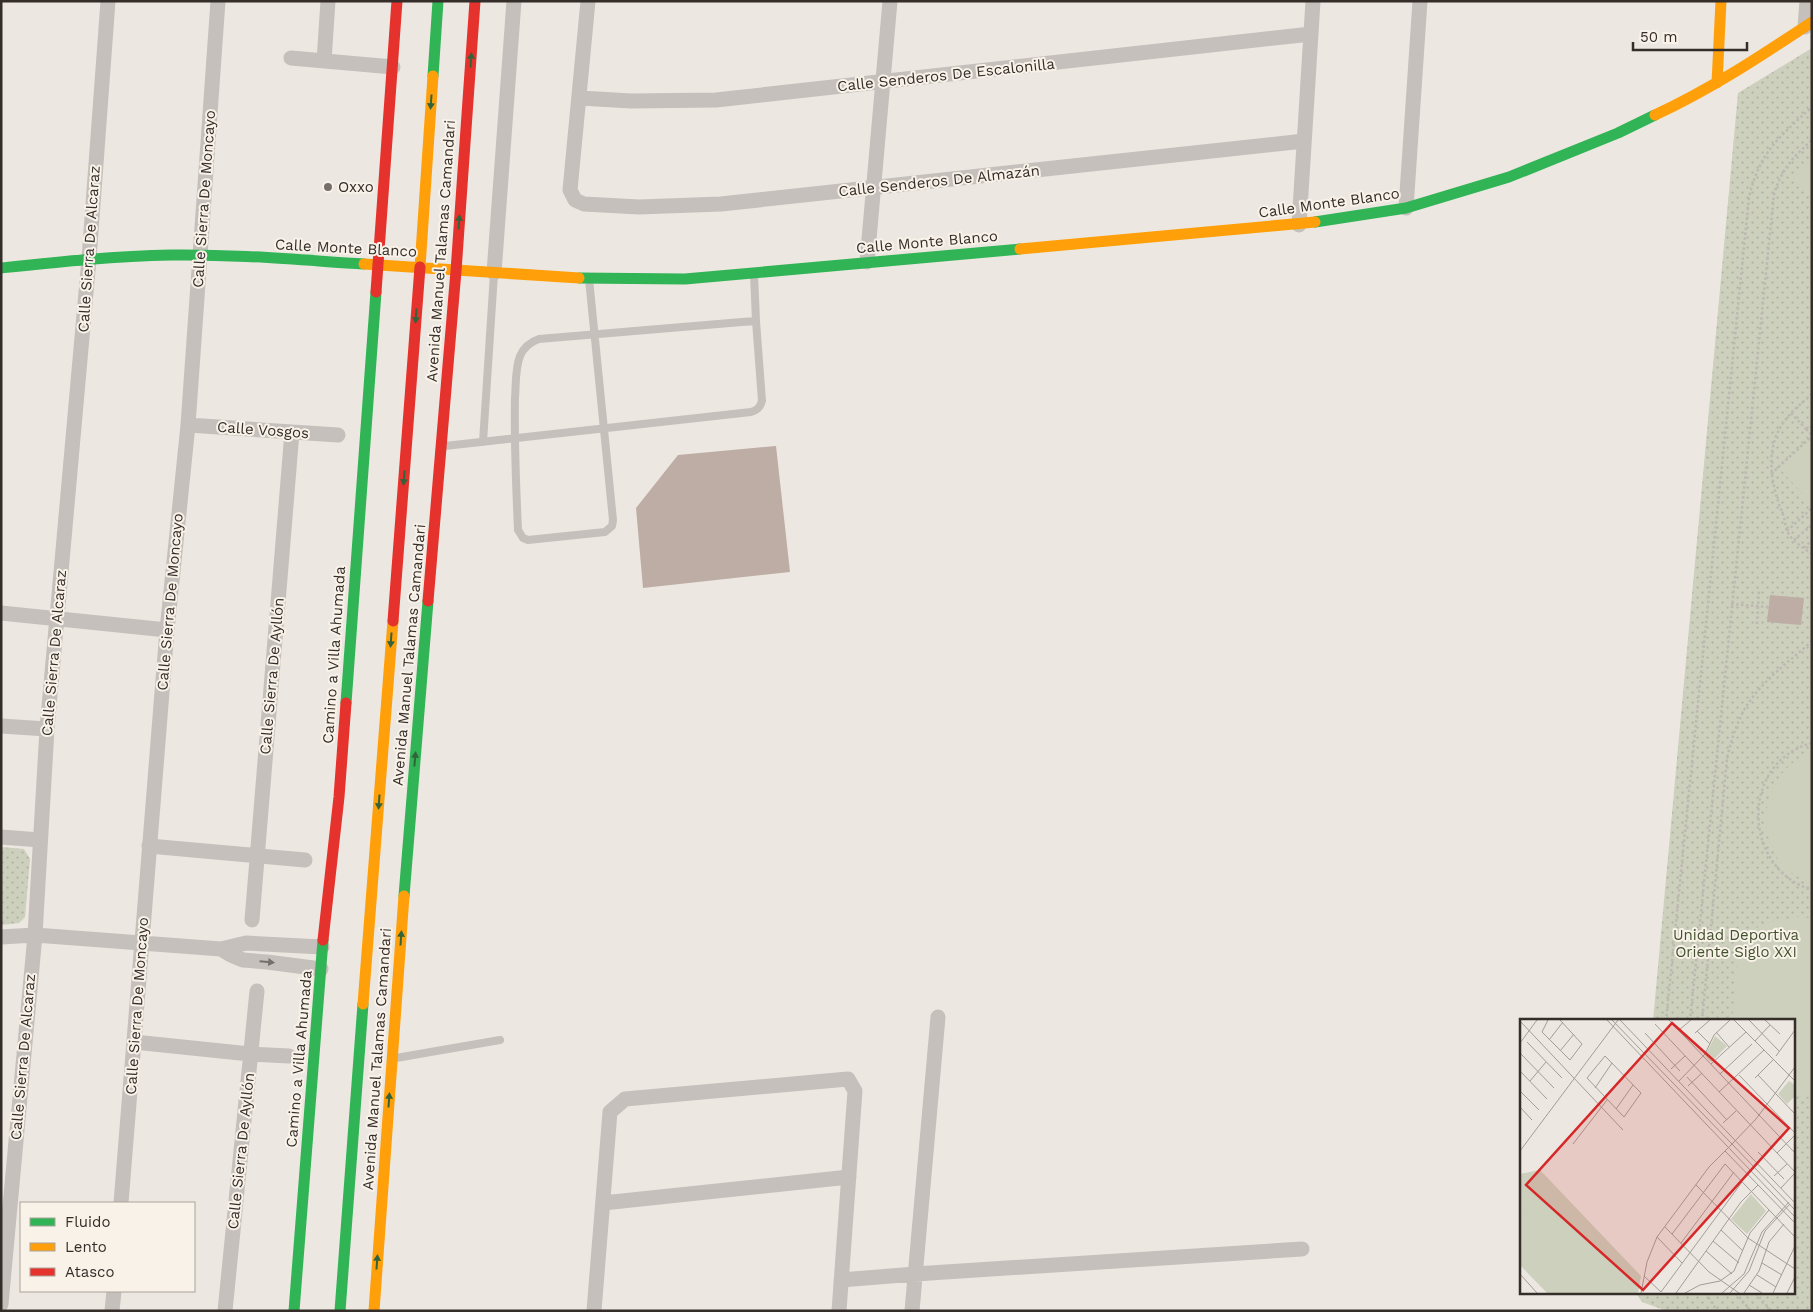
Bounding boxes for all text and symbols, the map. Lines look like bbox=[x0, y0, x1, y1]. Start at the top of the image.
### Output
scale bar bbox=[1633, 20, 1747, 52]
text: 50 m bbox=[1640, 28, 1677, 46]
one-way arrow bbox=[467, 52, 475, 68]
street label: Calle Senderos De Escalonilla bbox=[836, 55, 1056, 95]
one-way arrow bbox=[427, 95, 435, 111]
street label: Calle Sierra De Moncayo bbox=[189, 110, 219, 288]
street label: Avenida Manuel Talamas Camandari bbox=[423, 119, 459, 383]
street label: Calle Senderos De Almazán bbox=[837, 161, 1041, 201]
street label: Calle Sierra De Alcaraz bbox=[74, 165, 104, 333]
place label: Oxxo bbox=[338, 178, 374, 196]
marker: Oxxo bbox=[322, 181, 334, 193]
street label: Calle Monte Blanco bbox=[1257, 184, 1401, 222]
one-way arrow bbox=[456, 214, 464, 230]
street label: Calle Monte Blanco bbox=[855, 227, 999, 257]
street label: Calle Monte Blanco bbox=[275, 235, 417, 261]
one-way arrow bbox=[412, 308, 420, 324]
street label: Calle Vosgos bbox=[216, 418, 310, 442]
one-way arrow bbox=[399, 470, 407, 486]
street label: Calle Sierra De Moncayo bbox=[153, 513, 187, 691]
street label: Avenida Manuel Talamas Camandari bbox=[389, 523, 429, 787]
street label: Camino a Villa Ahumada bbox=[319, 565, 349, 744]
street label: Calle Sierra De Alcaraz bbox=[38, 569, 70, 737]
street label: Calle Sierra De Ayllón bbox=[256, 597, 288, 755]
one-way arrow bbox=[387, 632, 395, 648]
one-way arrow bbox=[412, 750, 420, 766]
one-way arrow bbox=[375, 794, 383, 810]
street label: Calle Sierra De Moncayo bbox=[122, 917, 152, 1095]
park label: Unidad Deportiva Oriente Siglo XXI bbox=[1673, 926, 1800, 961]
street label: Avenida Manuel Talamas Camandari bbox=[359, 927, 395, 1191]
one-way arrow bbox=[398, 930, 406, 946]
one-way arrow bbox=[259, 958, 275, 966]
street label: Camino a Villa Ahumada bbox=[282, 969, 316, 1148]
street label: Calle Sierra De Alcaraz bbox=[7, 973, 39, 1141]
inset map bbox=[1520, 1019, 1796, 1294]
street label: Calle Sierra De Ayllón bbox=[224, 1072, 258, 1230]
one-way arrow bbox=[385, 1092, 393, 1108]
legend bbox=[20, 1202, 195, 1292]
text: Fluido bbox=[65, 1213, 110, 1231]
text: Lento bbox=[65, 1238, 107, 1256]
one-way arrow bbox=[374, 1254, 382, 1270]
text: Atasco bbox=[65, 1263, 114, 1281]

